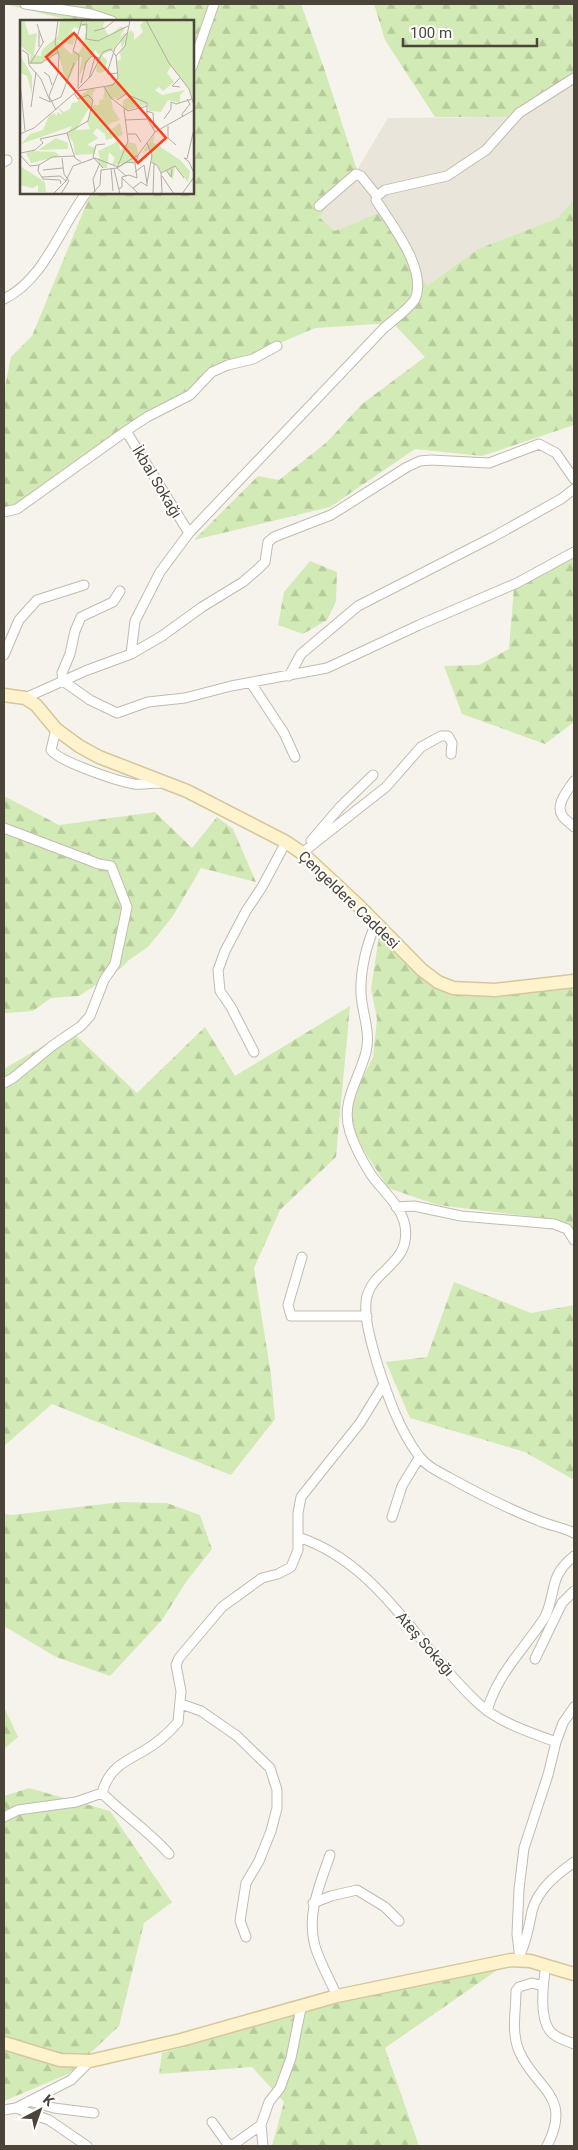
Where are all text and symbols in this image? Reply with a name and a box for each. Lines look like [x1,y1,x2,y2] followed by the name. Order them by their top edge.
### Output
[403,15,537,47] scale bar
[20,20,194,194] inset map
[410,24,452,42] text: 100 m
[128,443,186,521] street label: İkbal Sokağı
[295,847,403,953] street label: Çengeldere Caddesi
[392,1608,458,1680] street label: Ateş Sokağı
[15,2085,65,2135] north arrow
[40,2091,57,2109] text: K

